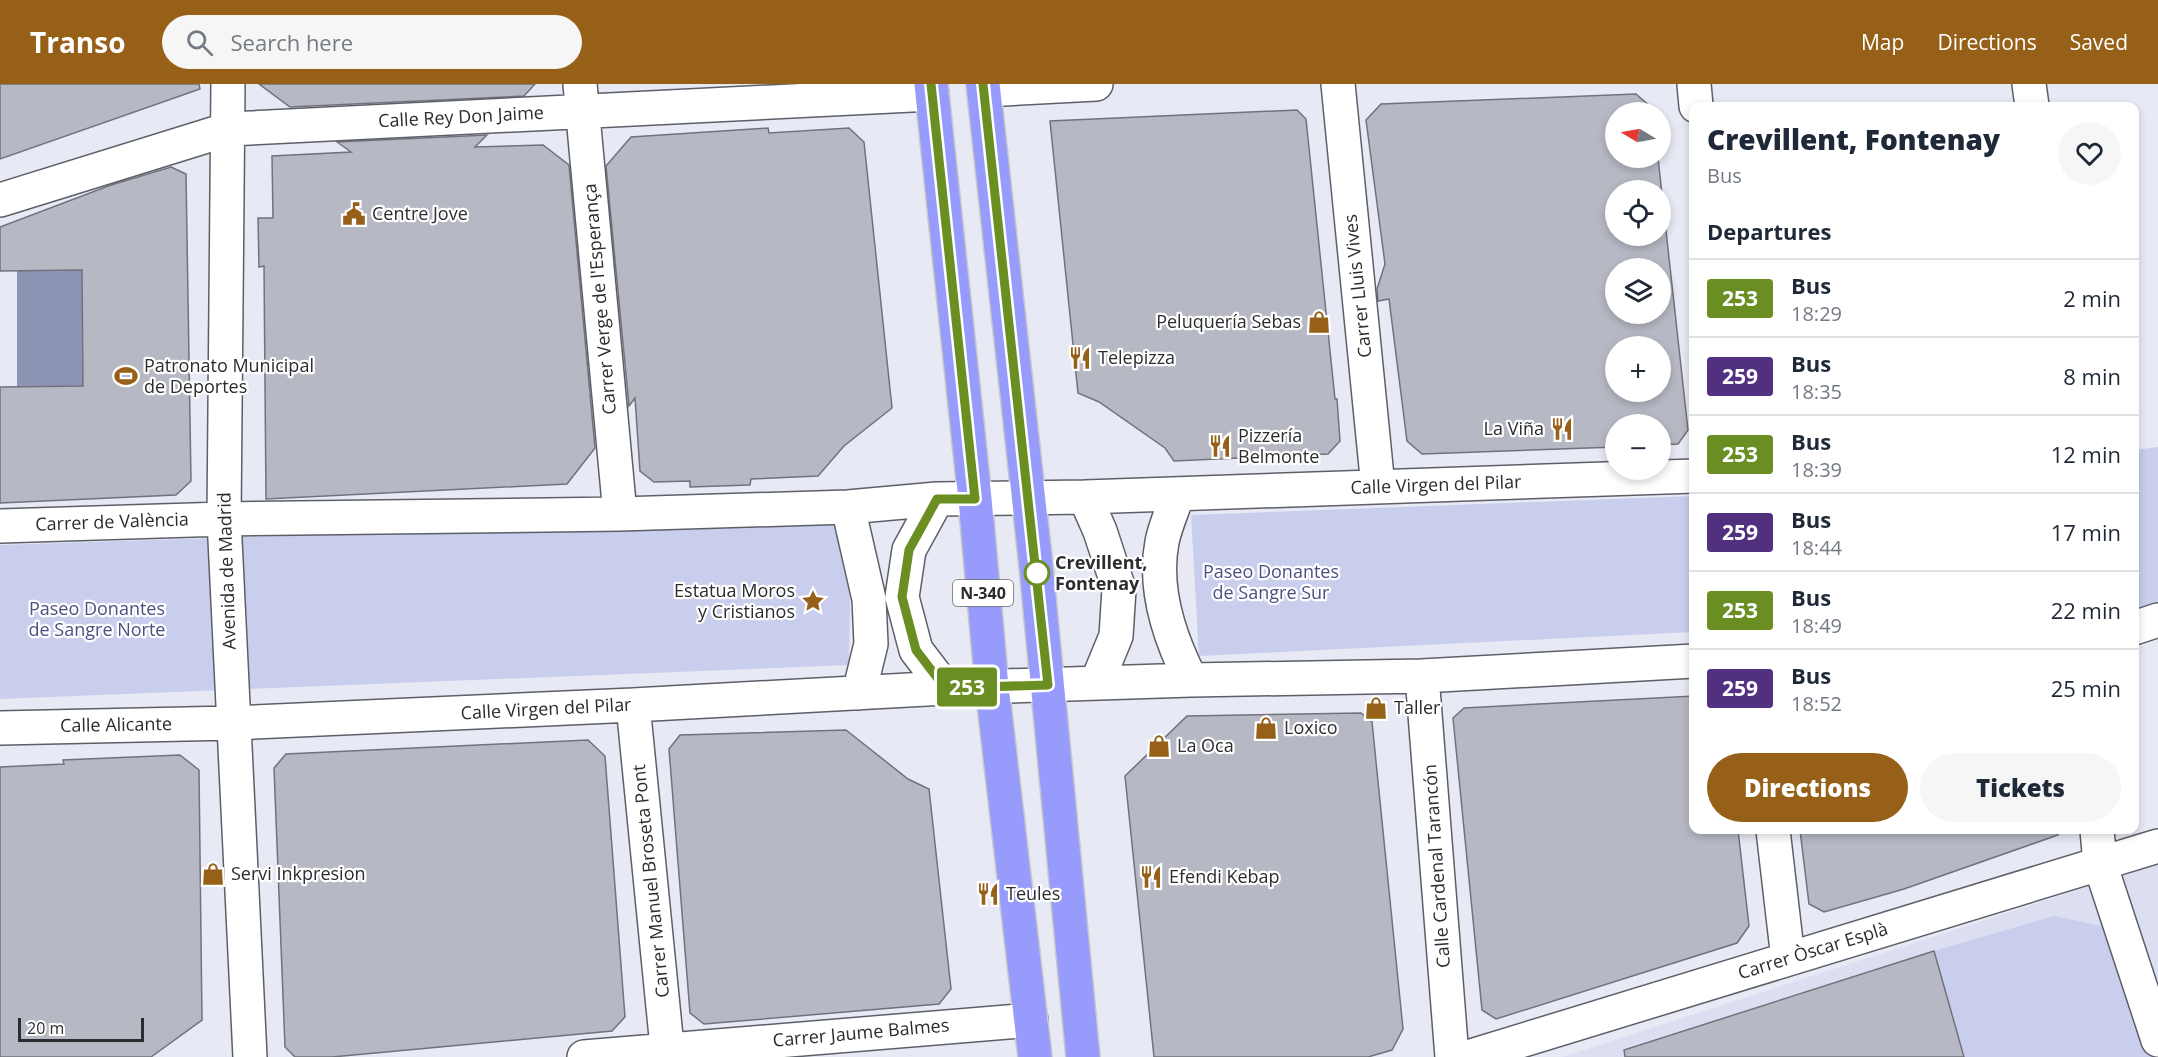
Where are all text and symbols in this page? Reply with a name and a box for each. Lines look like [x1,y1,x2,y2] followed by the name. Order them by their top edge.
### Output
[162,15,582,69] search box
[30,23,126,61] text: Transo
[183,26,216,59] icon: search
[231,27,353,57] text: Search here
[1861,28,1904,56] text: Map
[1937,28,2037,56] text: Directions
[2070,28,2128,56] text: Saved
[377,100,544,132] street label: Calle Rey Don Jaime
[1605,102,1671,168] north arrow
[1605,102,1671,480] map controls
[1707,120,2000,158] text: Crevillent, Fontenay
[2058,122,2121,185] button: heart
[1707,162,1742,189] text: Bus
[1605,180,1671,246] button: locate
[577,183,621,416] street label: Carrer Verge de l'Esperança
[341,201,367,227] public building icon: Centre Jove
[372,201,468,225] place label: Centre Jove
[1338,213,1376,359] street label: Carrer Lluis Vives
[1707,216,1831,246] text: Departures
[1605,258,1671,324] button: layers
[1791,270,1831,300] text: Bus
[2063,283,2121,313] text: 2 min
[1722,284,1758,312] text: 253
[1791,300,1842,327] text: 18:29
[1156,309,1301,333] place label: Peluquería Sebas
[1306,309,1332,335] shop icon: Peluquería Sebas
[1605,336,1671,402] button: +
[1067,345,1093,371] restaurant icon: Telepizza
[1098,345,1175,369] place label: Telepizza
[1791,348,1831,378] text: Bus
[144,353,314,398] place label: Patronato Municipal de Deportes
[2063,361,2121,391] text: 8 min
[1722,362,1758,390] text: 259
[113,363,139,389] sports icon: Patronato Municipal de Deportes
[1791,378,1842,405] text: 18:35
[1605,414,1671,480] button: −
[1484,416,1544,440] place label: La Viña
[1549,416,1575,442] restaurant icon: La Viña
[1238,423,1319,468] place label: Pizzería Belmonte
[1791,426,1831,456] text: Bus
[1207,433,1233,459] restaurant icon: Pizzería Belmonte
[2051,439,2121,469] text: 12 min
[1722,440,1758,468] text: 253
[1791,456,1842,483] text: 18:39
[1350,469,1522,499] street label: Calle Virgen del Pilar
[211,492,241,650] street label: Avenida de Madrid
[1791,504,1831,534] text: Bus
[35,506,189,536] street label: Carrer de València
[2051,517,2121,547] text: 17 min
[1722,518,1758,546] text: 259
[1791,534,1842,561] text: 18:44
[1055,550,1147,595] place label: Crevillent, Fontenay
[1203,559,1339,604] park label: Paseo Donantes de Sangre Sur
[1024,560,1050,586] marker: Crevillent, Fontenay
[674,578,795,623] place label: Estatua Moros y Cristianos
[953,580,1013,606] road number: N-340
[1791,582,1831,612] text: Bus
[800,588,826,614] place icon: Estatua Moros y Cristianos
[2051,595,2121,625] text: 22 min
[29,596,165,641] park label: Paseo Donantes de Sangre Norte
[1722,596,1758,624] text: 253
[1791,612,1842,639] text: 18:49
[1791,660,1831,690] text: Bus
[932,668,1002,706] line badge: 253
[949,673,985,701] text: 253
[2051,673,2121,703] text: 25 min
[1722,674,1758,702] text: 259
[1791,690,1842,717] text: 18:52
[460,692,633,724] street label: Calle Virgen del Pilar
[1363,695,1389,721] shop icon: Taller
[1394,695,1441,719] place label: Taller
[60,711,172,737] street label: Calle Alicante
[1253,715,1279,741] shop icon: Loxico
[1284,715,1338,739] place label: Loxico
[1146,733,1172,759] shop icon: La Oca
[1177,733,1234,757] place label: La Oca
[1707,753,1908,822] button: Directions
[1920,753,2121,822] button: Tickets
[626,763,674,999] street label: Carrer Manuel Broseta Pont
[1417,763,1455,969] street label: Calle Cardenal Tarancón
[200,861,226,887] shop icon: Servi Inkpresion
[231,861,366,885] place label: Servi Inkpresion
[1138,864,1164,890] restaurant icon: Efendi Kebap
[1169,864,1280,888] place label: Efendi Kebap
[975,881,1001,907] restaurant icon: Teules
[1006,881,1060,905] place label: Teules
[1735,916,1891,984] street label: Carrer Òscar Esplà
[772,1012,950,1052] street label: Carrer Jaume Balmes
[18,1015,144,1042] scale bar
[27,1017,64,1039] text: 20 m

